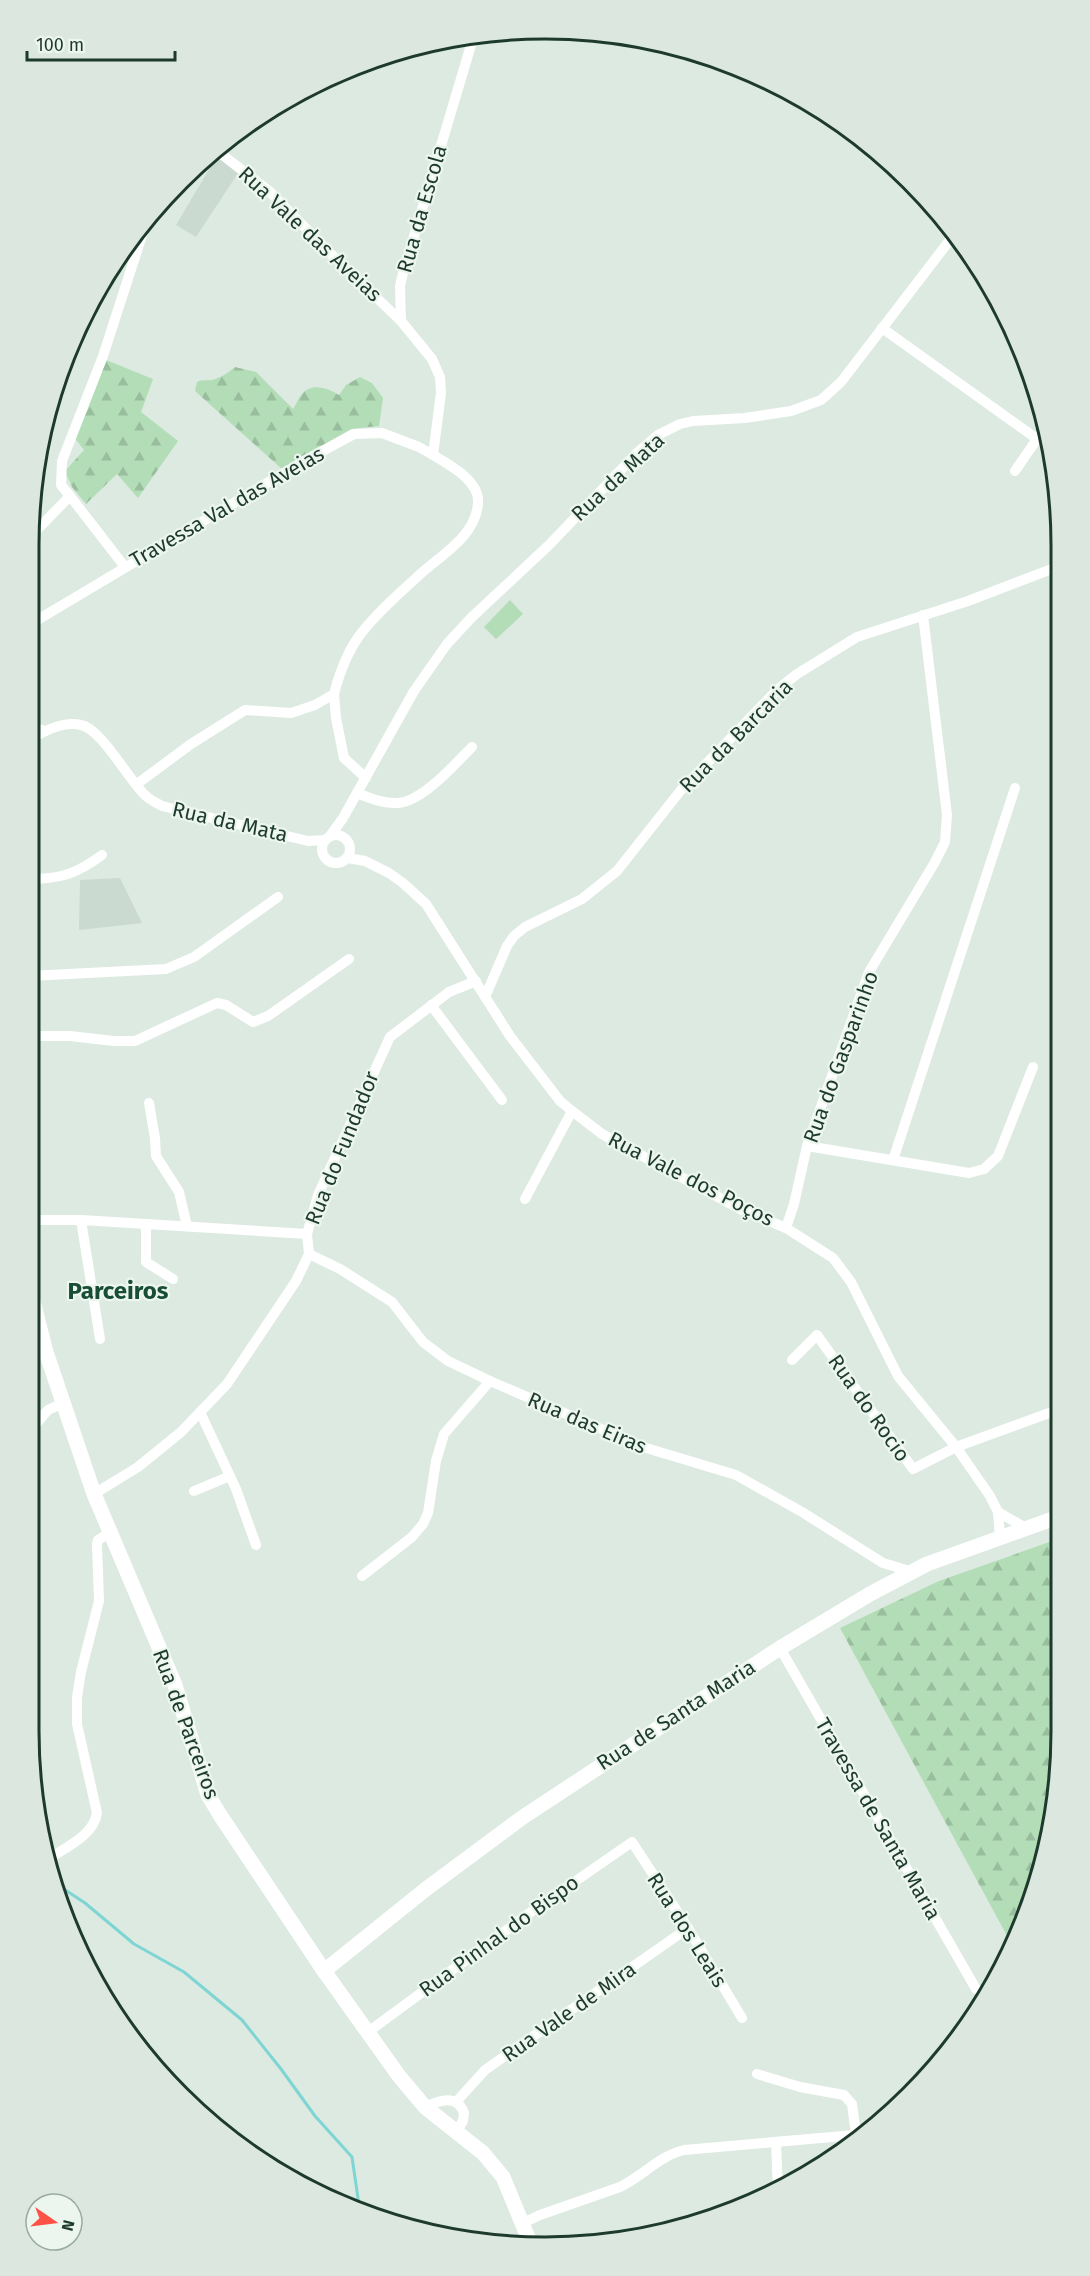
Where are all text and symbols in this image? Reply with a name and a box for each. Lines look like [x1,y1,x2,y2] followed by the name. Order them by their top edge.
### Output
[27,24,176,62] scale bar
[36,34,84,56] text: 100 m
[391,142,453,276] street label: Rua da Escola
[233,161,387,307] street label: Rua Vale das Aveias
[566,427,670,527] street label: Rua da Mata
[125,441,329,573] street label: Travessa Val das Aveias
[674,674,798,798] street label: Rua da Barcaria
[170,796,290,848] street label: Rua da Mata
[798,967,884,1147] street label: Rua do Gasparinho
[299,1067,385,1229] street label: Rua do Fundador
[604,1126,778,1232] street label: Rua Vale dos Poços
[68,1277,169,1305] district label: Parceiros
[822,1349,916,1467] street label: Rua do Rocio
[524,1386,651,1460] street label: Rua das Eiras
[147,1645,225,1803] street label: Rua de Parceiros
[592,1654,760,1776] street label: Rua de Santa Maria
[809,1713,947,1925] street label: Travessa de Santa Maria
[641,1868,733,1992] street label: Rua dos Leais
[414,1869,584,2003] street label: Rua Pinhal do Bispo
[497,1956,641,2068] street label: Rua Vale de Mira
[24,2192,84,2252] north arrow
[58,2218,79,2233] text: N

